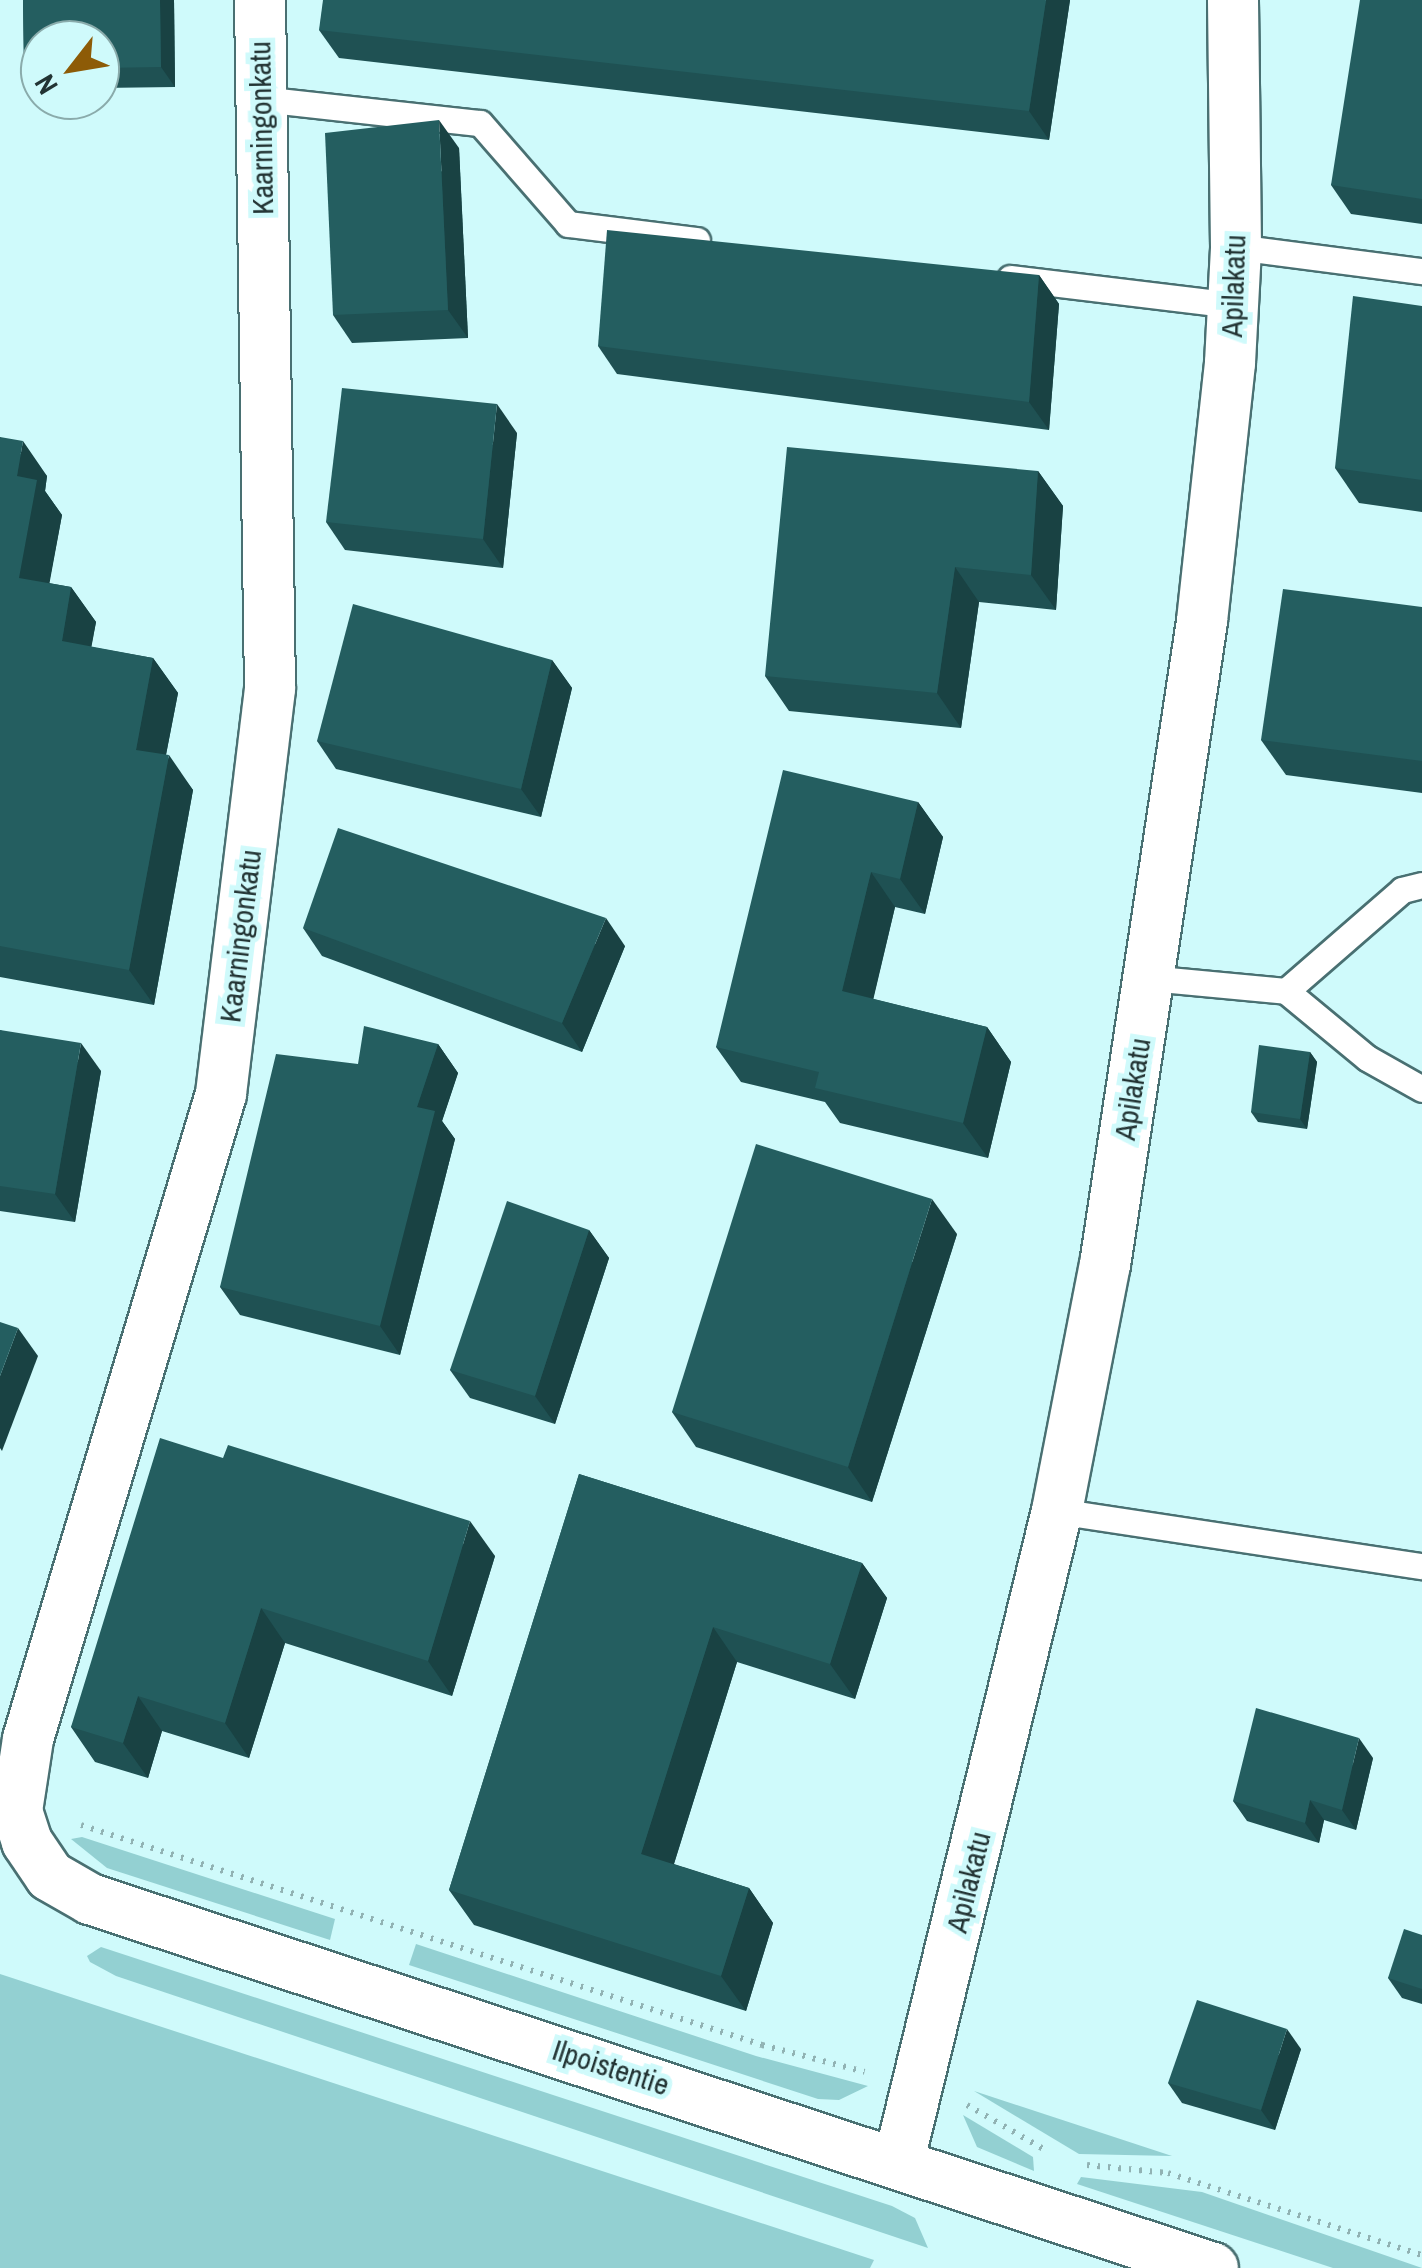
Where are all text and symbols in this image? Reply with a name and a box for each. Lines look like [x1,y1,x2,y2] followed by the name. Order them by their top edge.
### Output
[20,20,120,120] north arrow
[241,41,281,215] street label: Kaarningonkatu
[25,68,67,101] text: N
[1213,234,1253,338] street label: Apilakatu
[212,848,268,1024] street label: Kaarningonkatu
[1106,1036,1158,1142] street label: Apilakatu
[938,1828,998,1936] street label: Apilakatu
[548,2031,674,2103] street label: Ilpoistentie

